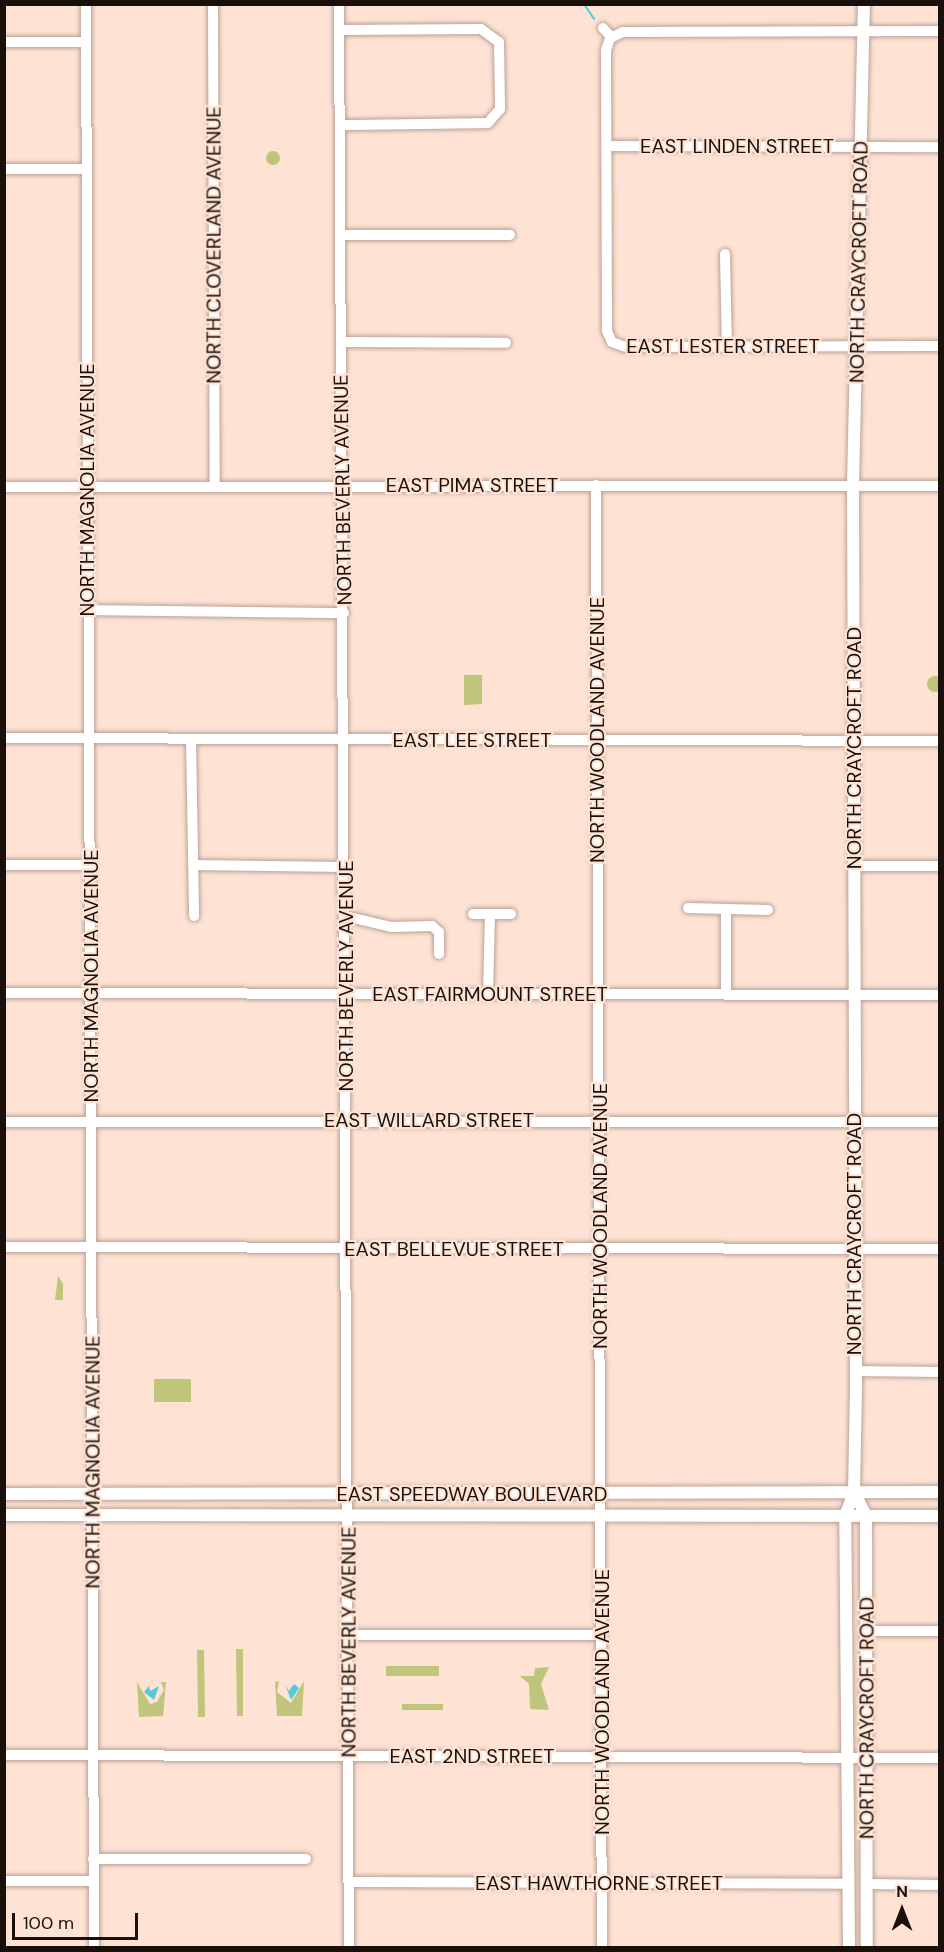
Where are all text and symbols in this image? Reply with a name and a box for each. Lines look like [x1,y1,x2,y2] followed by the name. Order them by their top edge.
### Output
[202,106,226,384] street label: NORTH CLOVERLAND AVENUE
[640,134,834,158] street label: EAST LINDEN STREET
[845,141,873,383] street label: NORTH CRAYCROFT ROAD
[626,334,820,358] street label: EAST LESTER STREET
[75,363,99,617] street label: NORTH MAGNOLIA AVENUE
[329,374,357,606] street label: NORTH BEVERLY AVENUE
[386,473,558,497] street label: EAST PIMA STREET
[585,597,609,863] street label: NORTH WOODLAND AVENUE
[842,627,866,869] street label: NORTH CRAYCROFT ROAD
[392,728,552,752] street label: EAST LEE STREET
[79,849,103,1103] street label: NORTH MAGNOLIA AVENUE
[334,861,358,1091] street label: NORTH BEVERLY AVENUE
[372,982,608,1006] street label: EAST FAIRMOUNT STREET
[588,1083,612,1349] street label: NORTH WOODLAND AVENUE
[324,1108,534,1132] street label: EAST WILLARD STREET
[842,1113,866,1355] street label: NORTH CRAYCROFT ROAD
[344,1237,564,1261] street label: EAST BELLEVUE STREET
[81,1335,105,1589] street label: NORTH MAGNOLIA AVENUE
[337,1482,607,1506] street label: EAST SPEEDWAY BOULEVARD
[337,1527,361,1757] street label: NORTH BEVERLY AVENUE
[590,1569,614,1835] street label: NORTH WOODLAND AVENUE
[855,1597,879,1839] street label: NORTH CRAYCROFT ROAD
[390,1744,554,1768] street label: EAST 2ND STREET
[475,1871,723,1895] street label: EAST HAWTHORNE STREET
[872,1880,932,1940] north arrow
[896,1881,908,1902] text: N
[15,1901,141,1939] scale bar
[23,1911,74,1935] text: 100 m

